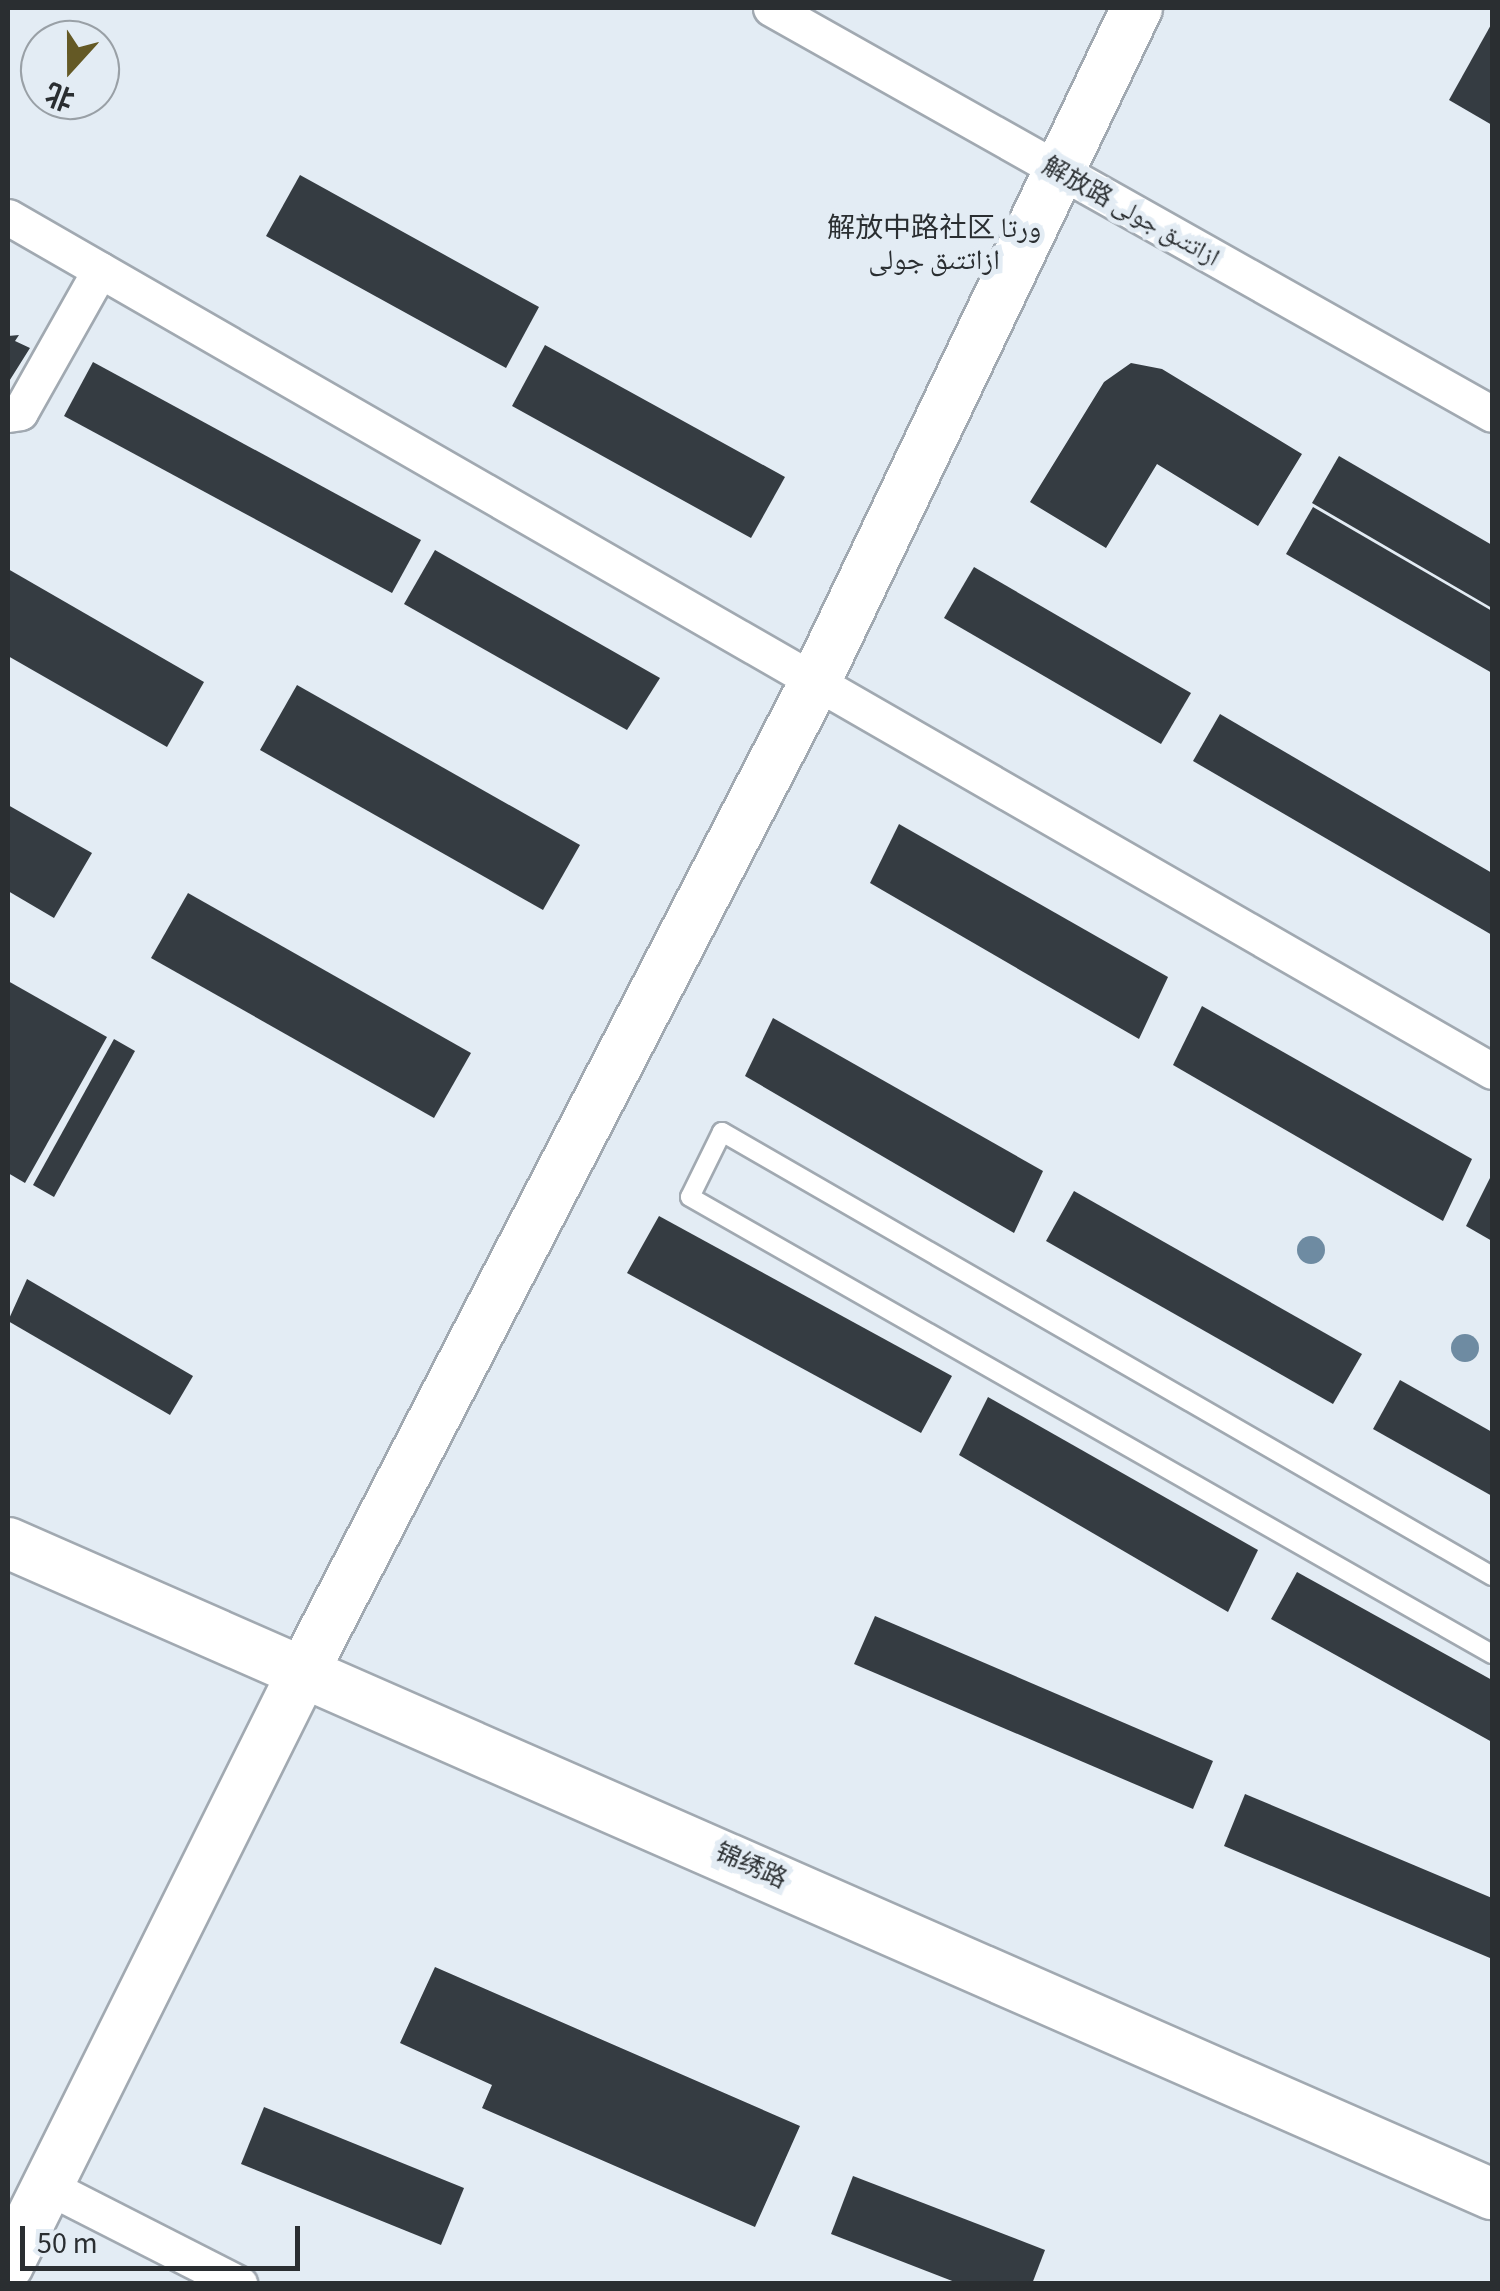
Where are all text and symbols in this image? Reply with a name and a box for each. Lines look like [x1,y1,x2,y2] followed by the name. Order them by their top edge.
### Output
[20,20,120,120] north arrow
[40,72,80,120] text: 北
[1037,151,1225,273] street label: 解放路 ازاتتىق جولى
[827,211,1041,277] district label: 解放中路社区 ورتا ازاتتىق جولى
[711,1837,791,1895] street label: 锦绣路
[25,2206,305,2268] scale bar
[37,2222,98,2265] text: 50 m

